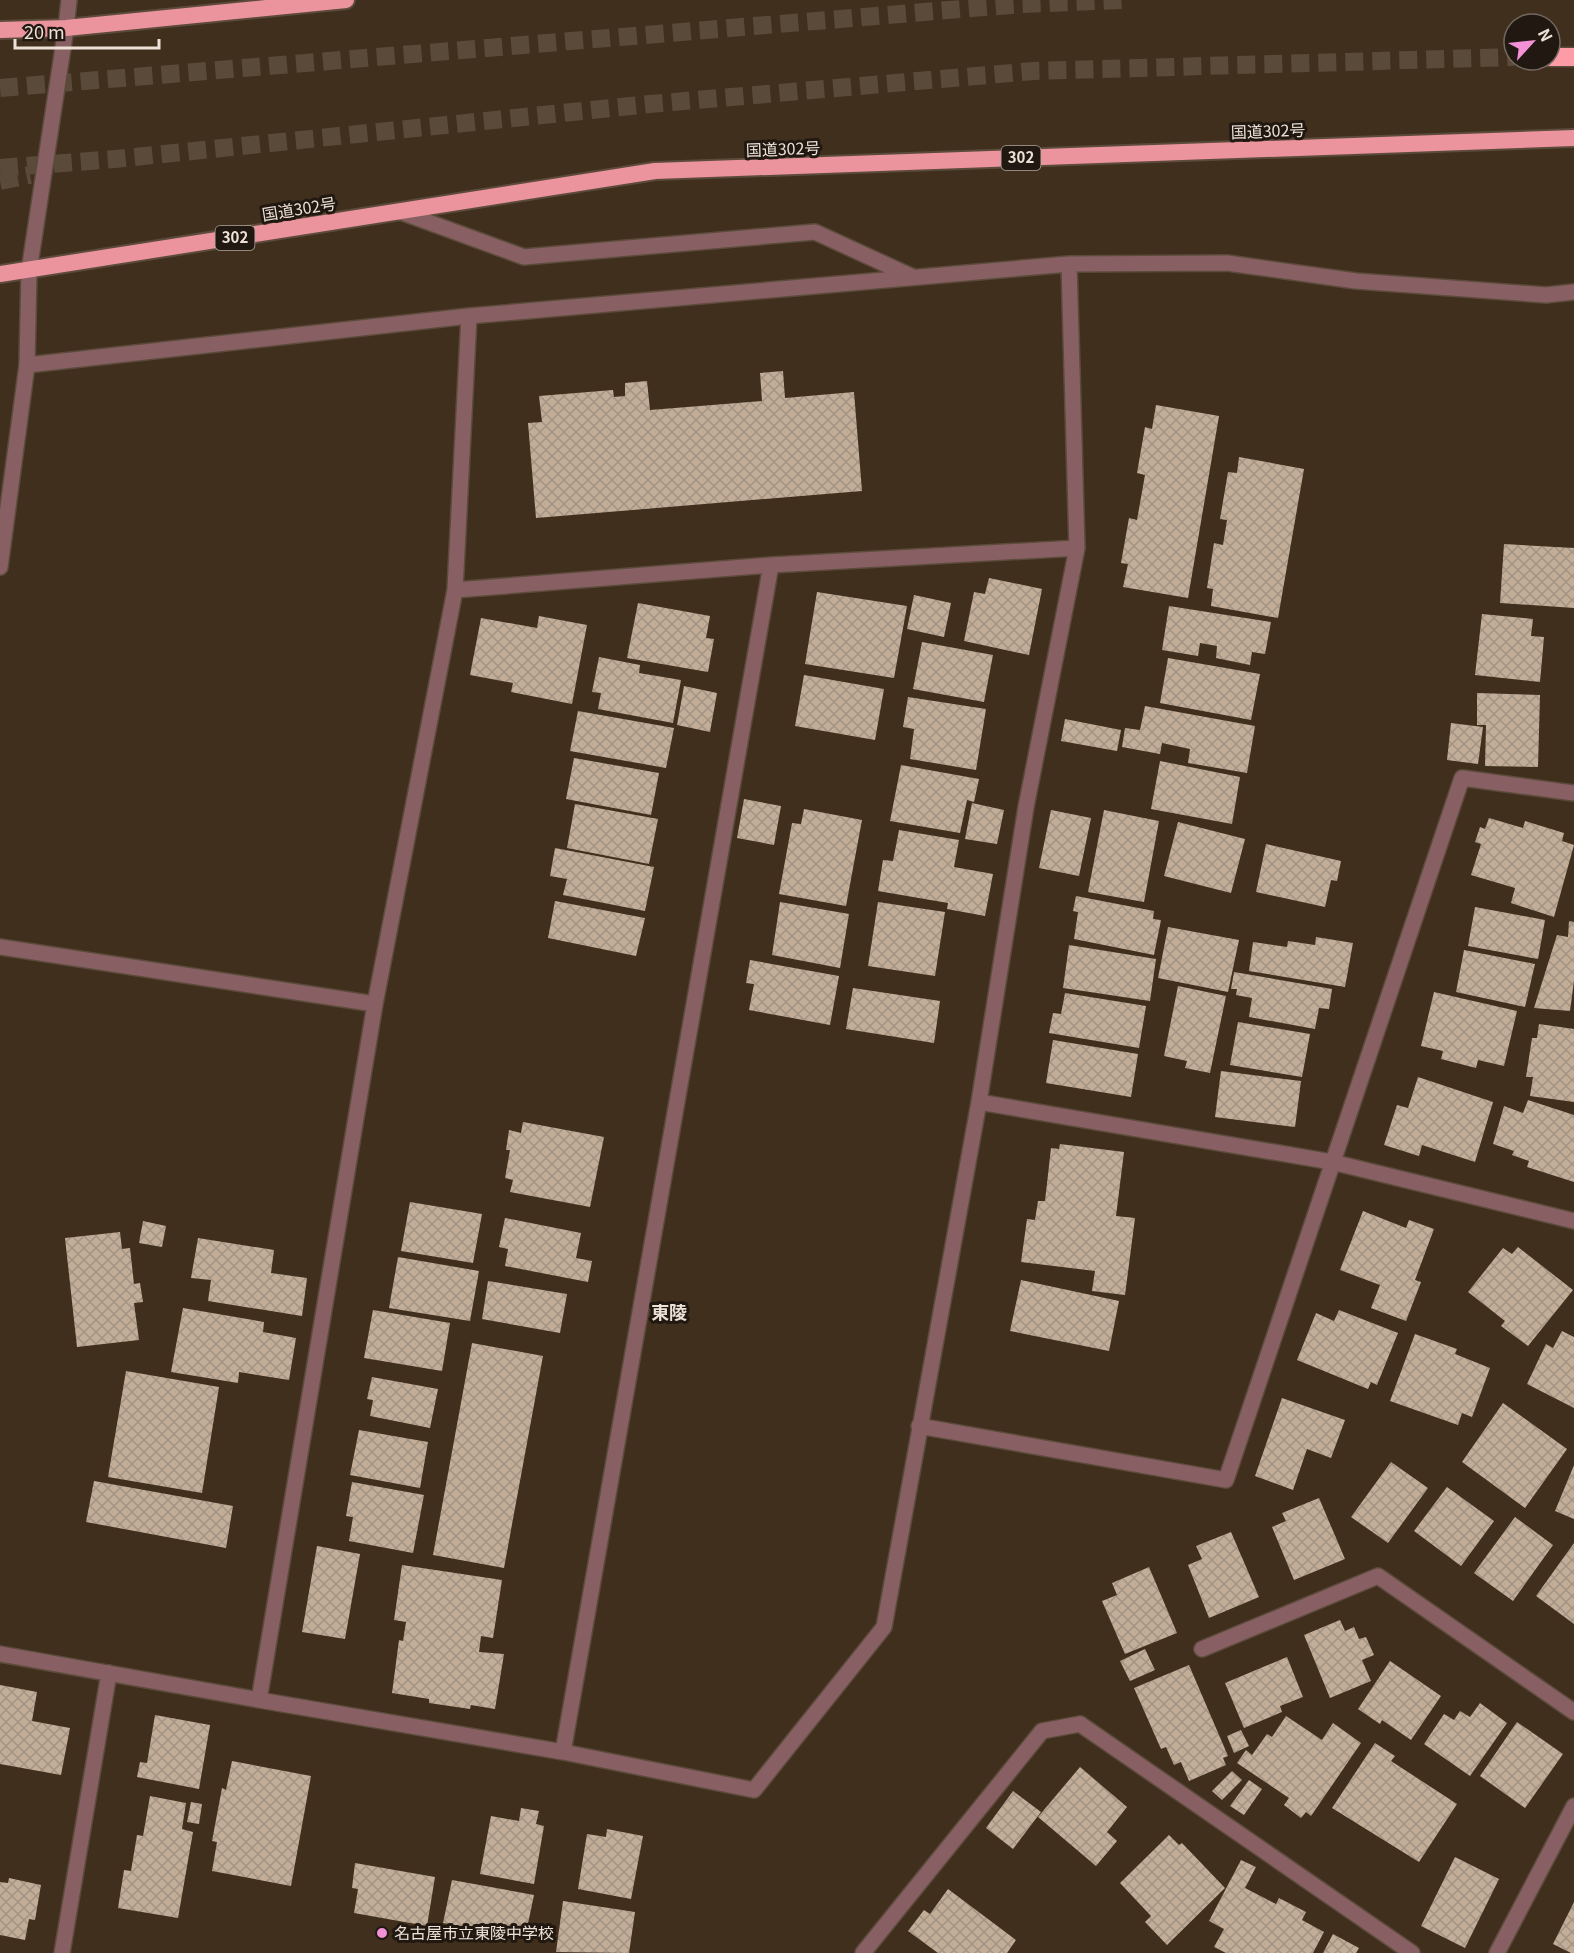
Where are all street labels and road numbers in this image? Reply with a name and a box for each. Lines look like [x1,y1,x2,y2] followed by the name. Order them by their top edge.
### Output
[1230,117,1306,143] street label: 国道302号
[745,135,821,161] street label: 国道302号
[1002,146,1040,170] road number: 302
[260,190,338,226] street label: 国道302号
[216,226,254,250] road number: 302

